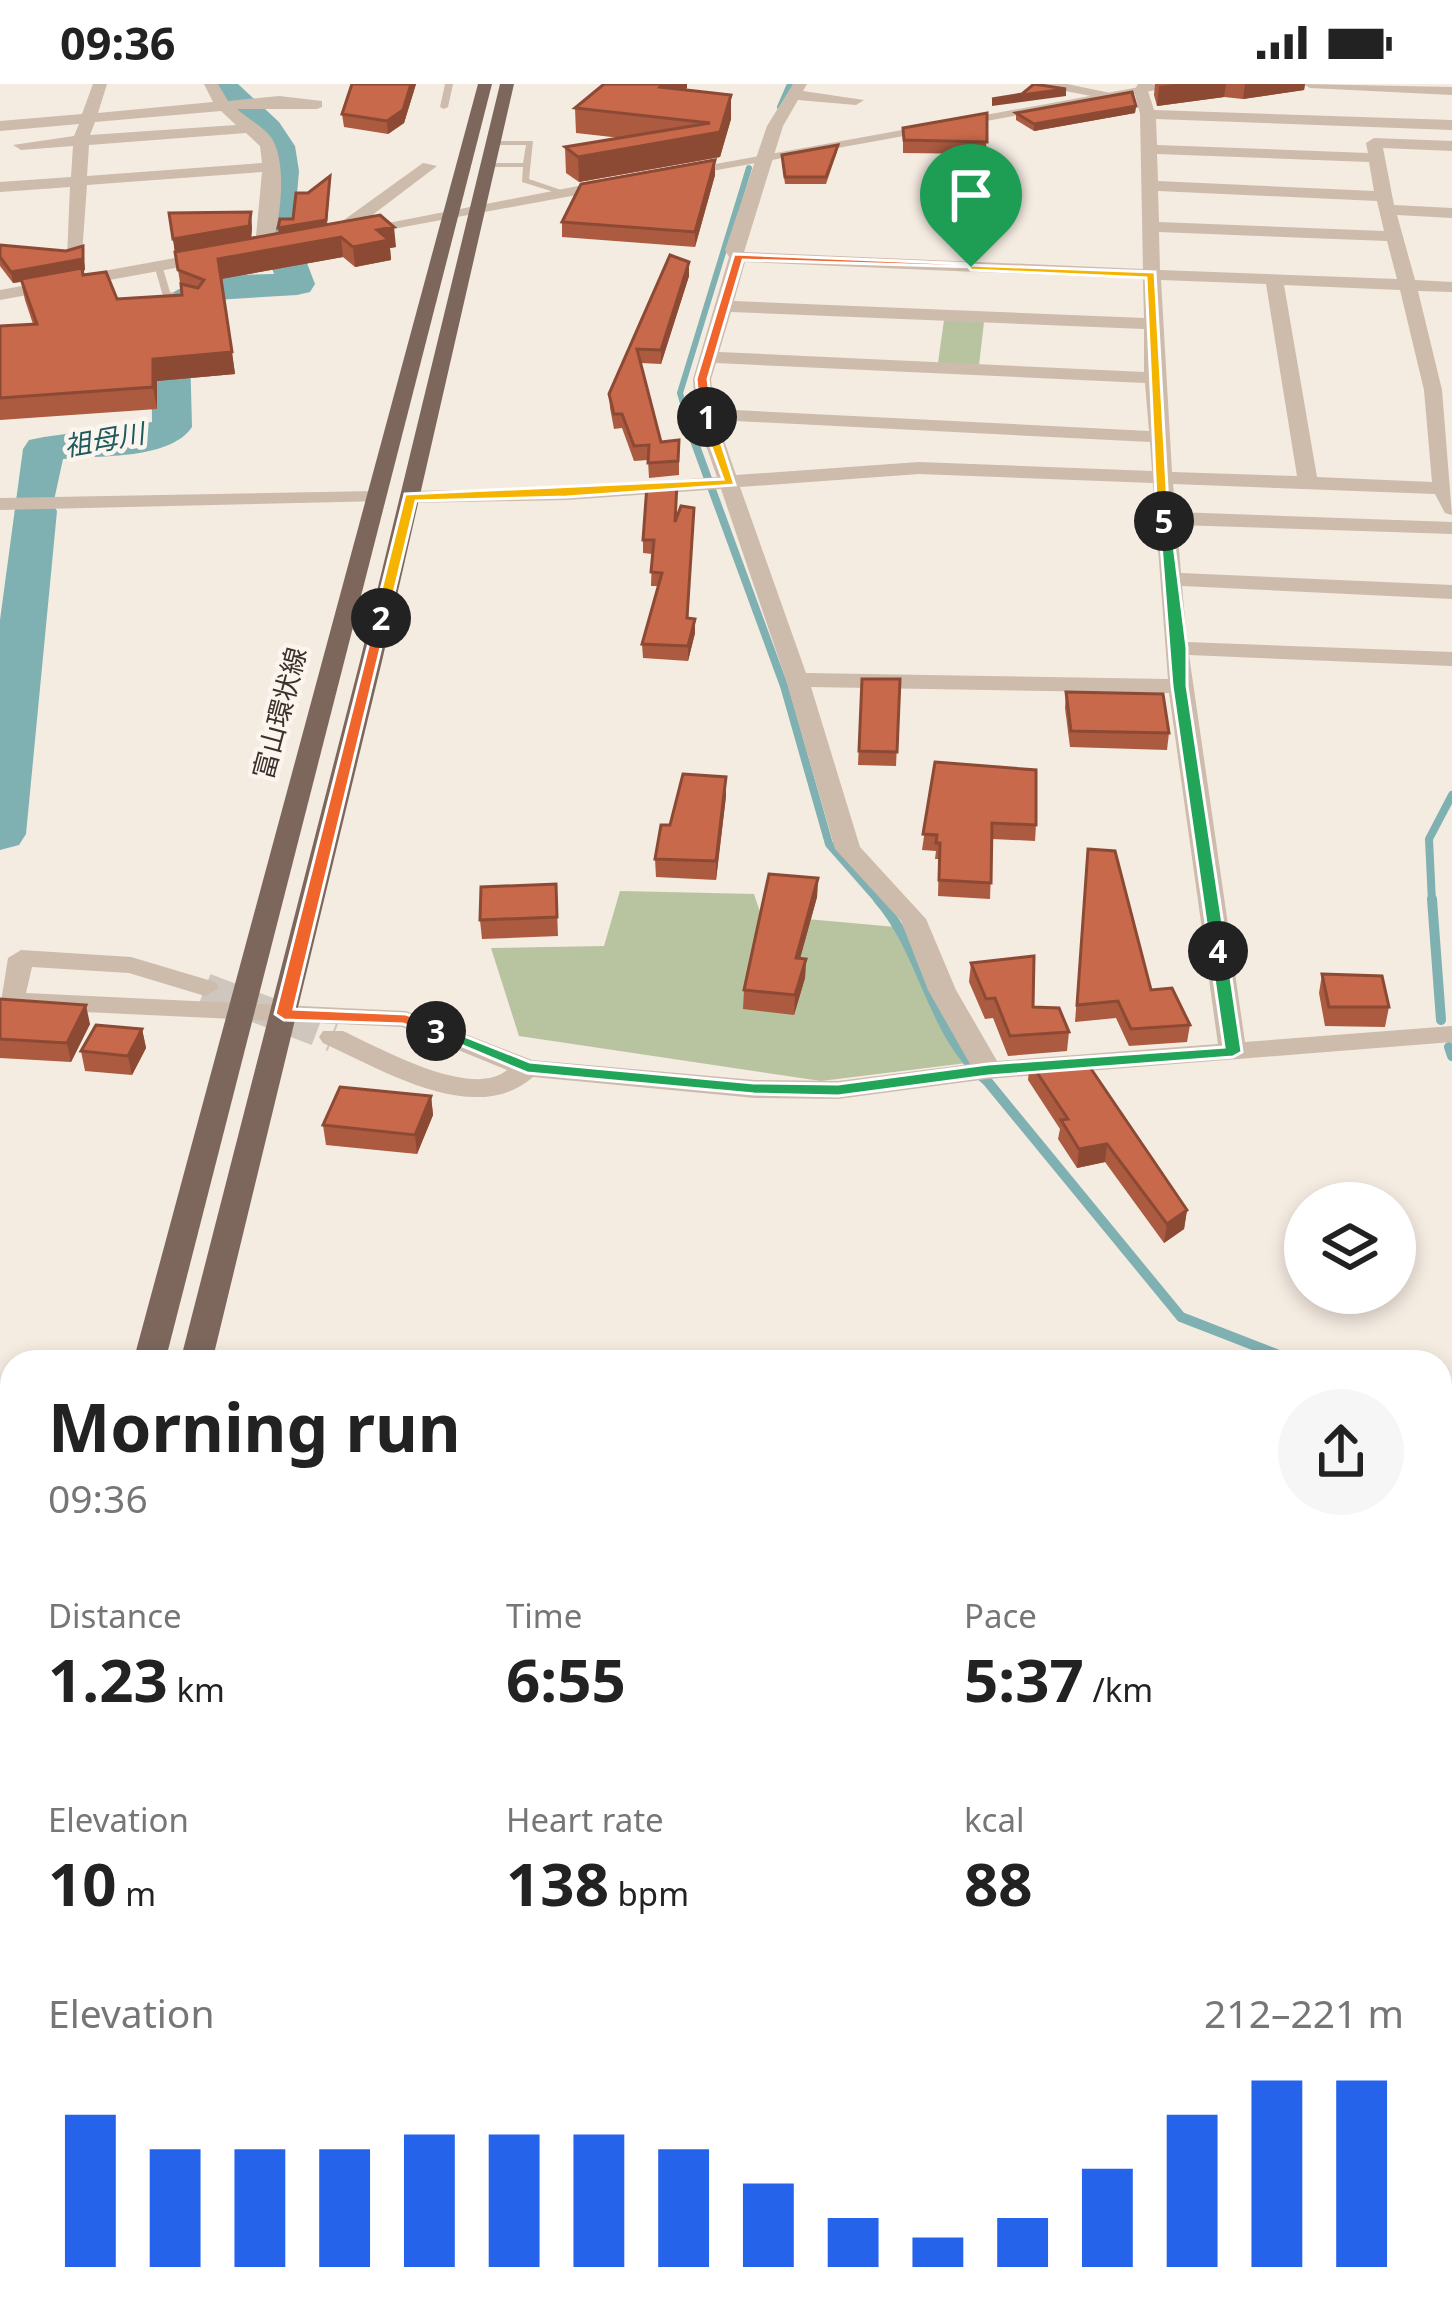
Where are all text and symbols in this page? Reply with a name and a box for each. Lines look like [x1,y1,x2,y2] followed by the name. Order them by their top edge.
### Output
[60,12,176,73] text: 09:36
[920,144,1022,267] pin
[938,162,1004,228] icon: arrive
[677,387,737,447] pin: 1
[698,394,716,439] text: 1
[61,413,150,464] water label: 祖母川
[1134,491,1194,551] pin: 5
[1155,498,1173,543] text: 5
[351,588,411,648] pin: 2
[372,595,390,640] text: 2
[244,643,314,783] street label: 富山環状線
[1188,921,1248,981] pin: 4
[1209,928,1227,973] text: 4
[406,1001,466,1061] pin: 3
[427,1008,445,1053] text: 3
[1284,1182,1416,1314] map controls
[1284,1182,1416,1314] button: layers
[48,1381,461,1471] text: Morning run
[1278,1389,1404,1515] button: share
[48,1471,148,1524] text: 09:36
[48,1593,182,1638] text: Distance
[506,1593,582,1638] text: Time
[964,1593,1037,1638] text: Pace
[48,1638,168,1720] text: 1.23
[506,1638,626,1720] text: 6:55
[964,1638,1084,1720] text: 5:37
[168,1667,225,1712] text: km
[1084,1667,1153,1712] text: /km
[48,1797,189,1842] text: Elevation
[506,1797,664,1842] text: Heart rate
[964,1797,1025,1842] text: kcal
[48,1842,117,1924] text: 10
[506,1842,609,1924] text: 138
[964,1842,1033,1924] text: 88
[117,1871,156,1916] text: m
[609,1871,689,1916] text: bpm
[48,1986,215,2039] text: Elevation
[1204,1986,1404,2039] text: 212–221 m

